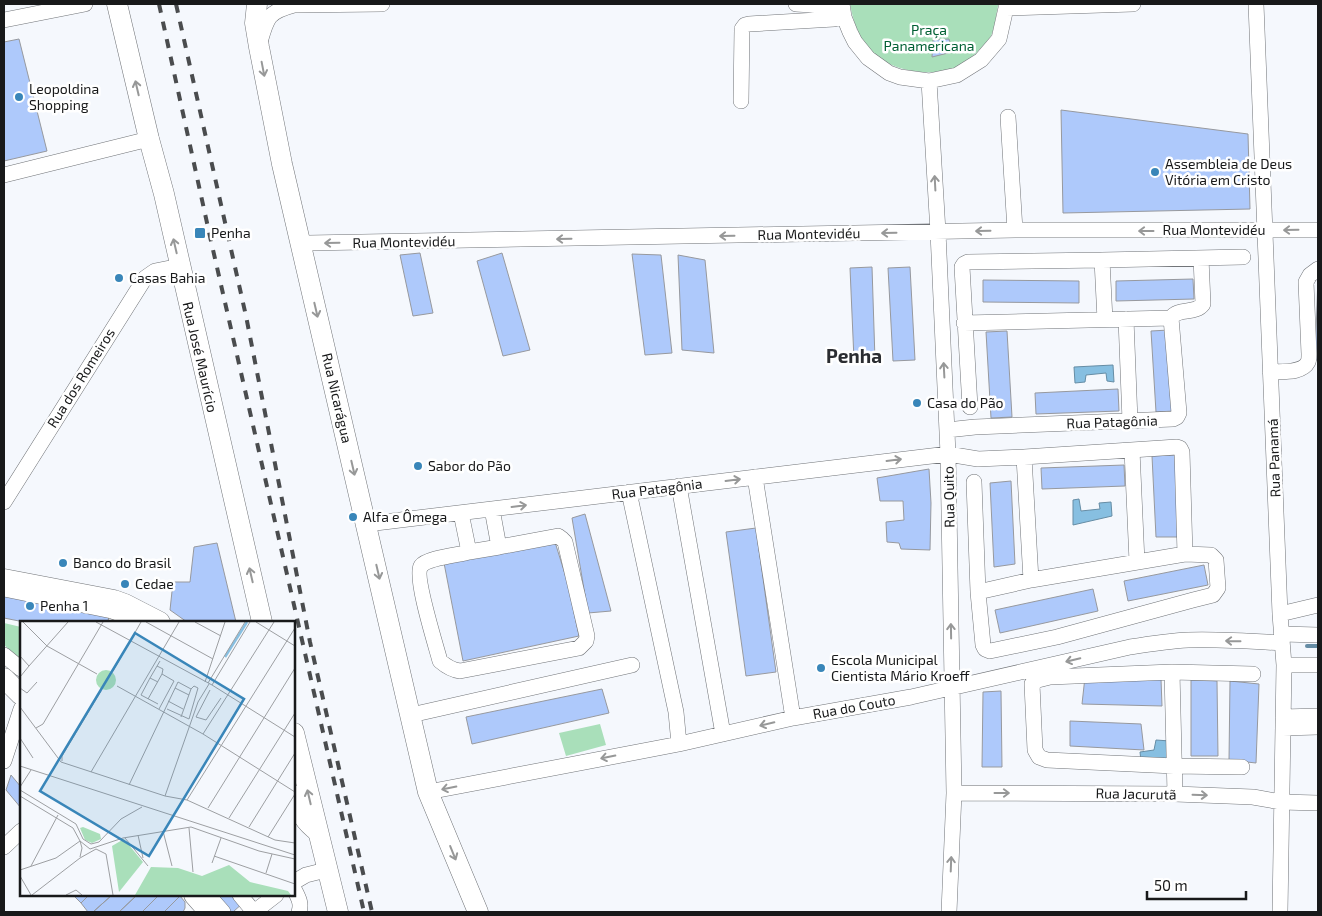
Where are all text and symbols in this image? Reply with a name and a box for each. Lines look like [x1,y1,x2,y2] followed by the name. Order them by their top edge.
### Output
[884,21,974,54] park label: Praça Panamericana
[259,61,268,77] one-way arrow
[29,80,99,113] place label: Leopoldina Shopping
[132,80,141,96] one-way arrow
[13,91,25,103] marker: Leopoldina Shopping
[1165,155,1292,188] place label: Assembleia de Deus Vitória em Cristo
[1149,166,1161,178] marker: Assembleia de Deus Vitória em Cristo
[931,176,940,192] one-way arrow
[1162,221,1266,238] street label: Rua Montevidéu
[211,224,251,241] place label: Penha
[757,224,861,243] street label: Rua Montevidéu
[1284,225,1300,235] one-way arrow
[193,226,207,240] marker: Penha
[975,226,992,236] one-way arrow
[1138,226,1154,236] one-way arrow
[882,228,898,238] one-way arrow
[719,231,736,241] one-way arrow
[352,232,456,251] street label: Rua Montevidéu
[557,234,573,244] one-way arrow
[170,238,179,254] one-way arrow
[324,238,340,248] one-way arrow
[129,269,205,286] place label: Casas Bahia
[113,272,125,284] marker: Casas Bahia
[180,300,221,414] street label: Rua José Maurício
[312,301,321,317] one-way arrow
[43,325,118,431] street label: Rua dos Romeiros
[826,344,882,367] district label: Penha
[319,351,356,445] street label: Rua Nicarágua
[940,362,949,378] one-way arrow
[927,394,1004,411] place label: Casa do Pão
[911,397,923,409] marker: Casa do Pão
[1066,411,1158,432] street label: Rua Patagônia
[1264,418,1283,498] street label: Rua Panamá
[886,455,902,465] one-way arrow
[428,457,511,474] place label: Sabor do Pão
[349,459,358,475] one-way arrow
[412,460,424,472] marker: Sabor do Pão
[939,466,958,528] street label: Rua Quito
[611,475,703,503] street label: Rua Patagônia
[724,475,740,485] one-way arrow
[511,501,527,511] one-way arrow
[363,508,447,525] place label: Alfa e Ômega
[347,511,359,523] marker: Alfa e Ômega
[73,554,172,571] place label: Banco do Brasil
[57,557,69,569] marker: Banco do Brasil
[374,563,383,579] one-way arrow
[246,567,255,583] one-way arrow
[135,575,174,592] place label: Cedae
[119,578,131,590] marker: Cedae
[40,597,88,614] place label: Penha 1
[24,600,36,612] marker: Penha 1
[20,621,295,896] inset map
[946,623,956,640] one-way arrow
[1226,636,1242,645] one-way arrow
[831,651,970,684] place label: Escola Municipal Cientista Mário Kroeff
[1065,656,1081,665] one-way arrow
[815,662,827,674] marker: Escola Municipal Cientista Mário Kroeff
[811,691,897,722] street label: Rua do Couto
[760,720,776,729] one-way arrow
[601,753,617,763] one-way arrow
[441,783,457,793] one-way arrow
[1095,784,1177,803] street label: Rua Jacurutã
[994,788,1010,798] one-way arrow
[304,789,313,805] one-way arrow
[1192,790,1208,799] one-way arrow
[449,845,459,860] one-way arrow
[946,856,956,872] one-way arrow
[1147,868,1246,900] scale bar
[1154,876,1188,894] text: 50 m

